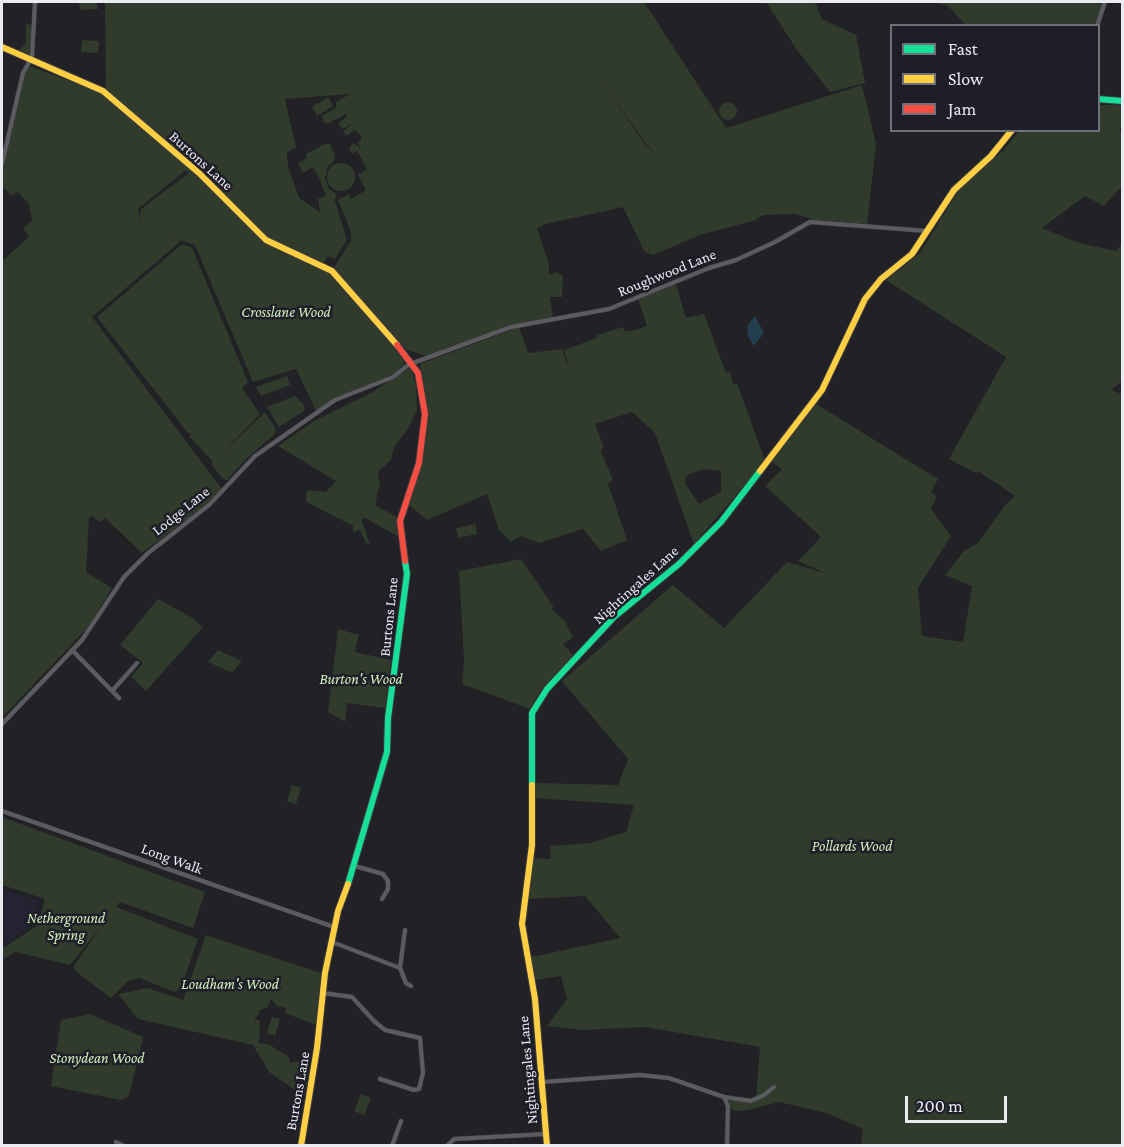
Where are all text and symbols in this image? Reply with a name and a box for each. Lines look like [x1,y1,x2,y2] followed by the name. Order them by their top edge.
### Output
[890,24,1100,132] legend
[948,39,978,59] text: Fast
[948,69,983,89] text: Slow
[948,99,976,119] text: Jam
[165,128,237,194] street label: Burtons Lane
[615,245,719,301] street label: Roughwood Lane
[241,303,331,321] park label: Crosslane Wood
[149,482,213,540] street label: Lodge Lane
[590,542,682,628] street label: Nightingales Lane
[376,576,402,658] street label: Burtons Lane
[319,670,403,688] park label: Burton's Wood
[812,837,892,855] park label: Pollards Wood
[139,840,205,878] street label: Long Walk
[27,909,105,944] park label: Netherground Spring
[181,975,279,993] park label: Loudham's Wood
[514,1015,542,1125] street label: Nightingales Lane
[50,1049,144,1067] park label: Stonydean Wood
[282,1050,314,1132] street label: Burtons Lane
[908,1084,1010,1122] scale bar
[916,1096,963,1116] text: 200 m

